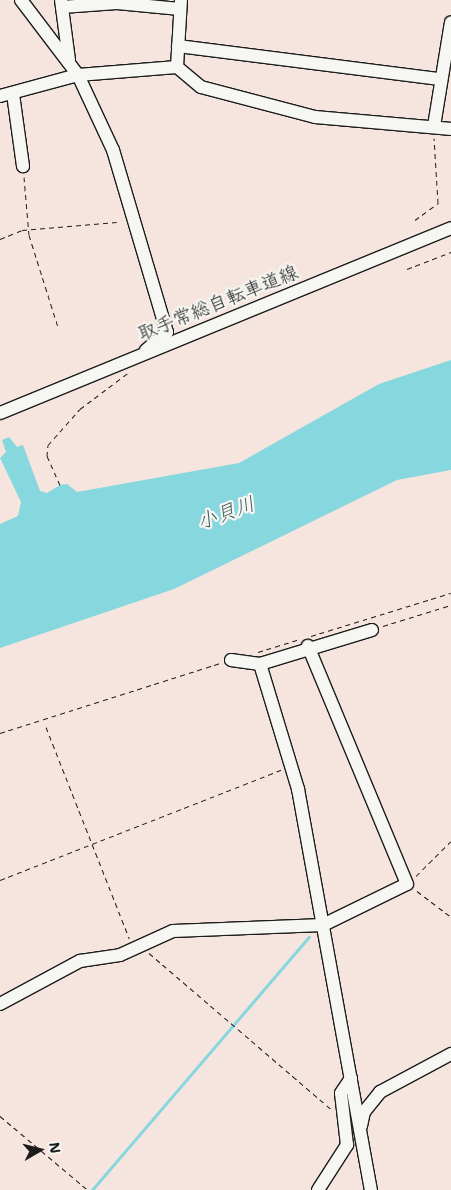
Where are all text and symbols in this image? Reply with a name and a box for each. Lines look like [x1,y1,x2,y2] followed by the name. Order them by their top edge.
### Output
[134,260,302,346] street label: 取手常総自転車道線
[194,491,258,535] water label: 小貝川
[15,1125,65,1175] north arrow
[45,1141,65,1155] text: N

